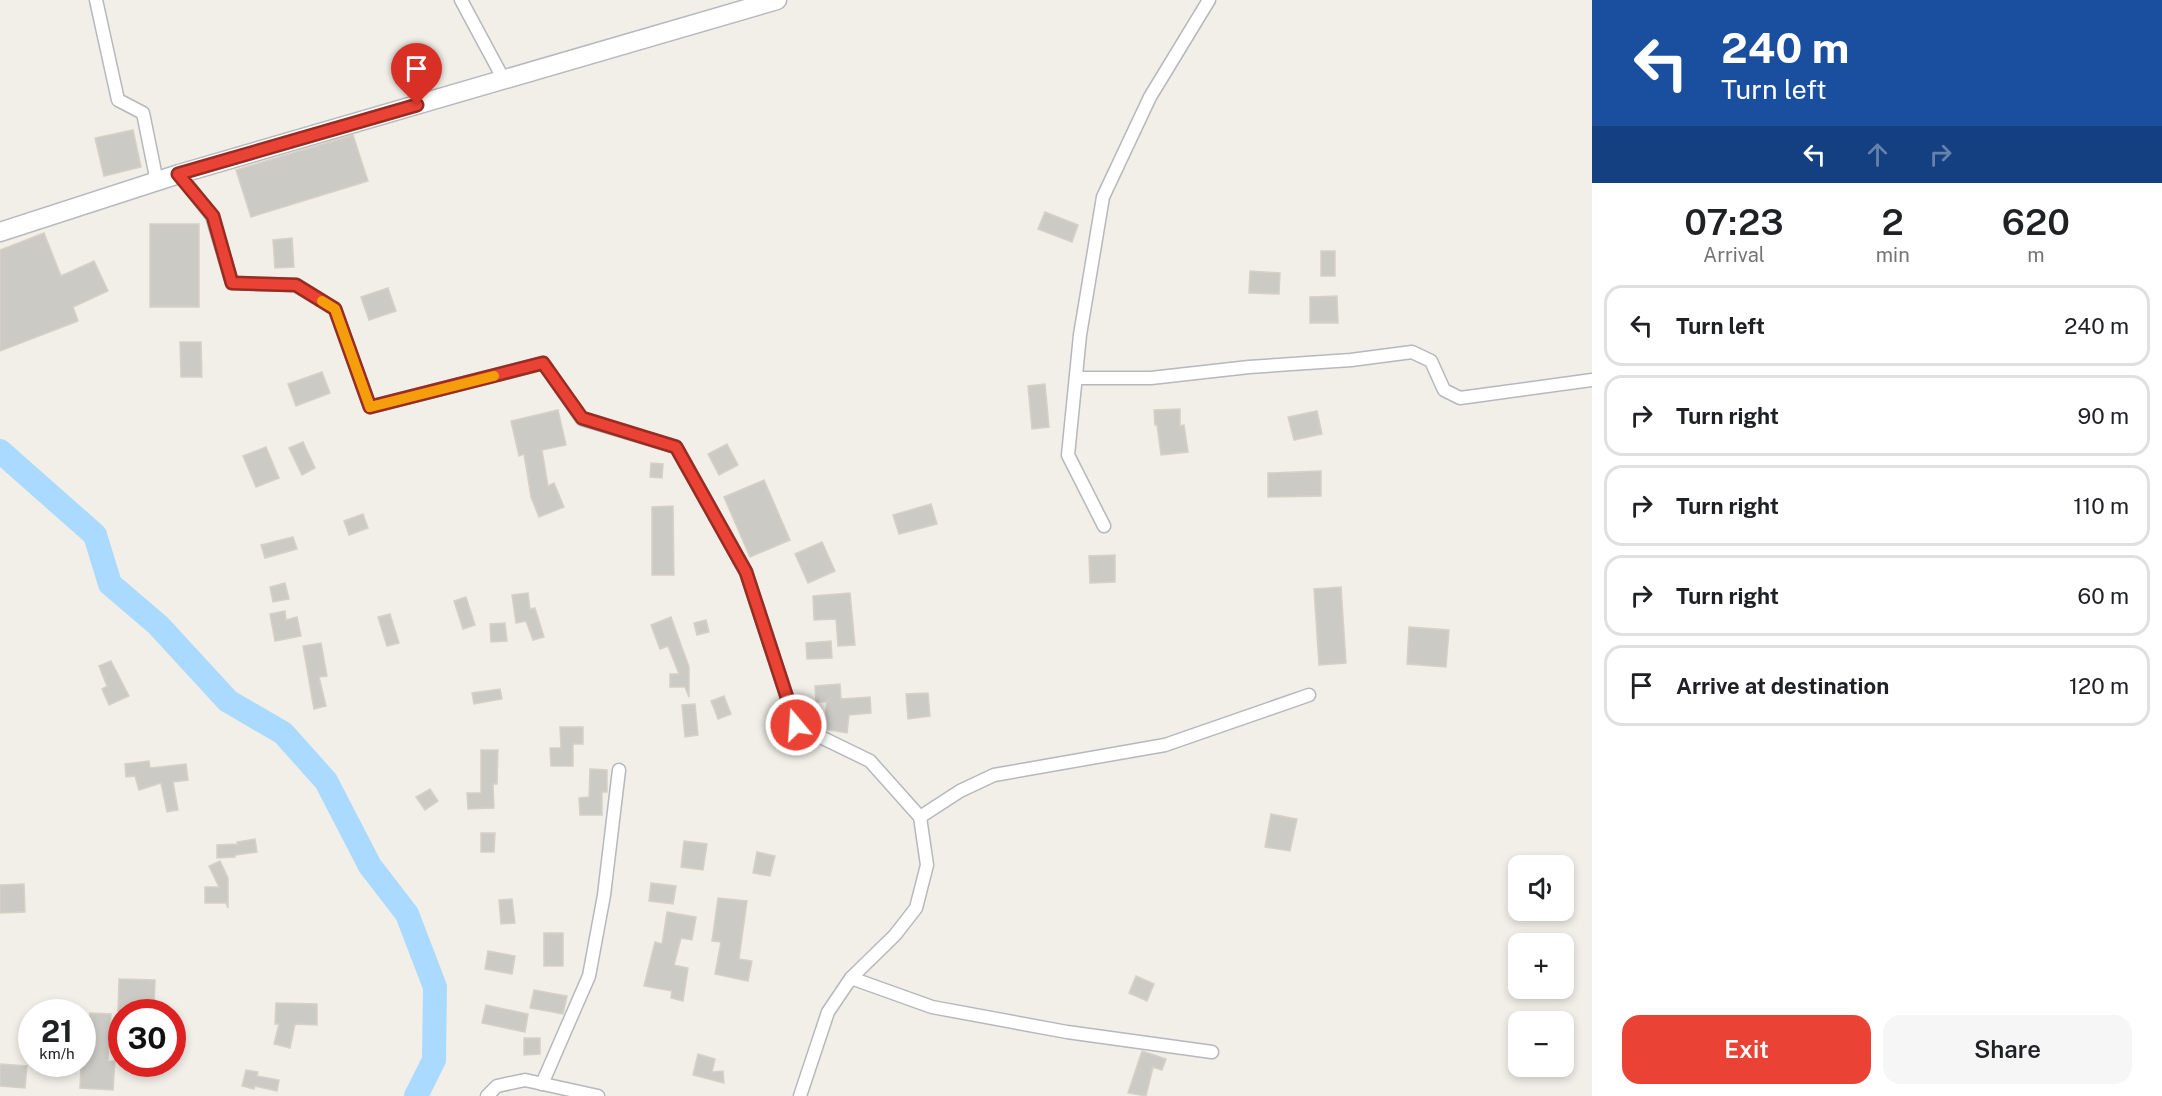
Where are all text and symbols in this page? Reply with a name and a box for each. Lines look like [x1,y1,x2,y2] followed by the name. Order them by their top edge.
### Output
[1721,23,1849,72] text: 240 m
[1622,24,1700,102] icon: left
[391,43,442,105] pin
[400,52,433,85] icon: arrive
[1721,73,1827,105] text: Turn left
[1798,138,1831,171] icon: left
[1861,138,1894,171] icon: ahead
[1924,138,1957,171] icon: right
[1684,201,1784,243] text: 07:23
[1882,201,1904,243] text: 2
[2002,201,2070,243] text: 620
[1703,243,1765,267] text: Arrival
[1876,243,1910,267] text: min
[2027,243,2044,267] text: m
[1625,309,1658,342] icon: left
[1676,313,1765,339] text: Turn left
[2064,313,2129,339] text: 240 m
[1625,399,1658,432] icon: right
[1676,403,1779,429] text: Turn right
[2078,403,2129,429] text: 90 m
[1625,489,1658,522] icon: right
[1676,493,1779,519] text: Turn right
[2073,493,2129,519] text: 110 m
[1625,579,1658,612] icon: right
[1676,583,1779,609] text: Turn right
[2078,583,2129,609] text: 60 m
[1625,669,1658,702] icon: arrive
[1676,673,1889,699] text: Arrive at destination
[2069,673,2129,699] text: 120 m
[764,693,828,757] position arrow
[1508,855,1574,1077] map controls
[1508,855,1574,921] button: sound
[1508,933,1574,999] button: +
[108,999,186,1077] speed limit sign: 30
[1508,1011,1574,1077] button: −
[41,1013,73,1049] text: 21
[1622,1015,1871,1084] button: Exit
[1883,1015,2132,1084] button: Share
[39,1045,75,1062] text: km/h

